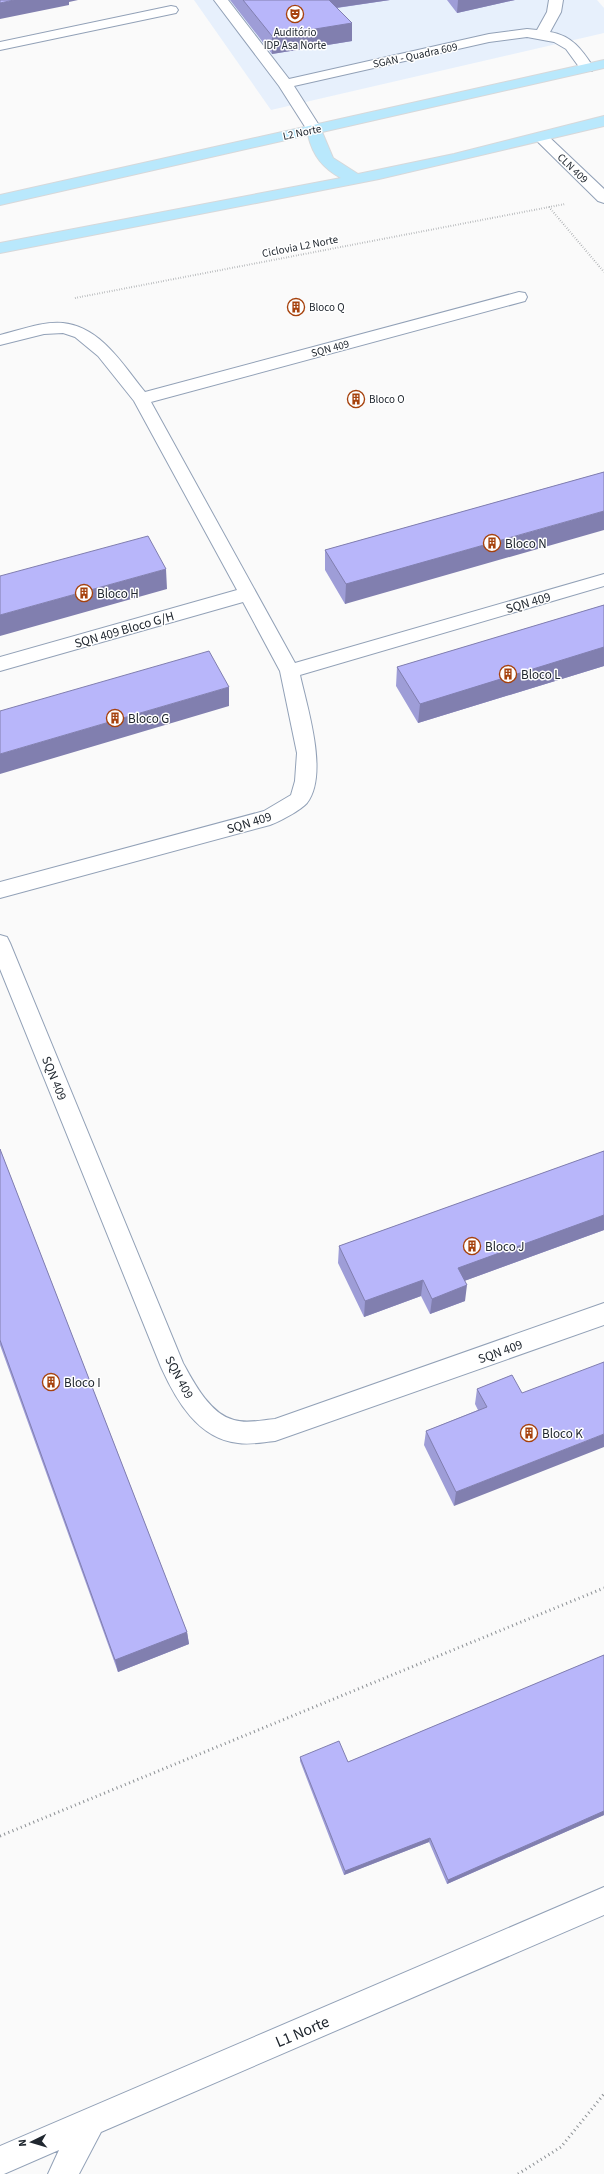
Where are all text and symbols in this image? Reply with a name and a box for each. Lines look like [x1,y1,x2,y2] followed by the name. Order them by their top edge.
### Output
[285,4,305,24] theatre icon: Auditório IDP Asa Norte
[264,25,327,53] place label: Auditório IDP Asa Norte
[371,39,459,72] street label: SGAN - Quadra 609
[282,121,323,144] street label: L2 Norte
[554,150,591,187] street label: CLN 409
[261,232,340,261] street label: Ciclovia L2 Norte
[286,297,306,317] building icon: Bloco Q
[309,300,344,315] place label: Bloco Q
[309,336,351,361] street label: SQN 409
[346,389,366,409] building icon: Bloco O
[369,392,404,407] place label: Bloco O
[482,533,502,553] building icon: Bloco N
[505,535,547,553] place label: Bloco N
[74,583,94,603] building icon: Bloco H
[97,585,139,603] place label: Bloco H
[504,588,553,618] street label: SQN 409
[72,607,176,653] street label: SQN 409 Bloco G/H
[498,664,518,684] building icon: Bloco L
[521,666,561,684] place label: Bloco L
[105,708,125,728] building icon: Bloco G
[128,710,169,728] place label: Bloco G
[225,808,274,838] street label: SQN 409
[37,1054,71,1103] street label: SQN 409
[462,1236,482,1256] building icon: Bloco J
[485,1238,525,1256] place label: Bloco J
[476,1336,525,1368] street label: SQN 409
[160,1353,198,1402] street label: SQN 409
[41,1372,61,1392] building icon: Bloco I
[64,1374,101,1392] place label: Bloco I
[519,1423,539,1443] building icon: Bloco K
[542,1425,583,1443] place label: Bloco K
[272,2011,333,2053] street label: L1 Norte
[12,2122,52,2162] north arrow
[15,2139,30,2147] text: N

